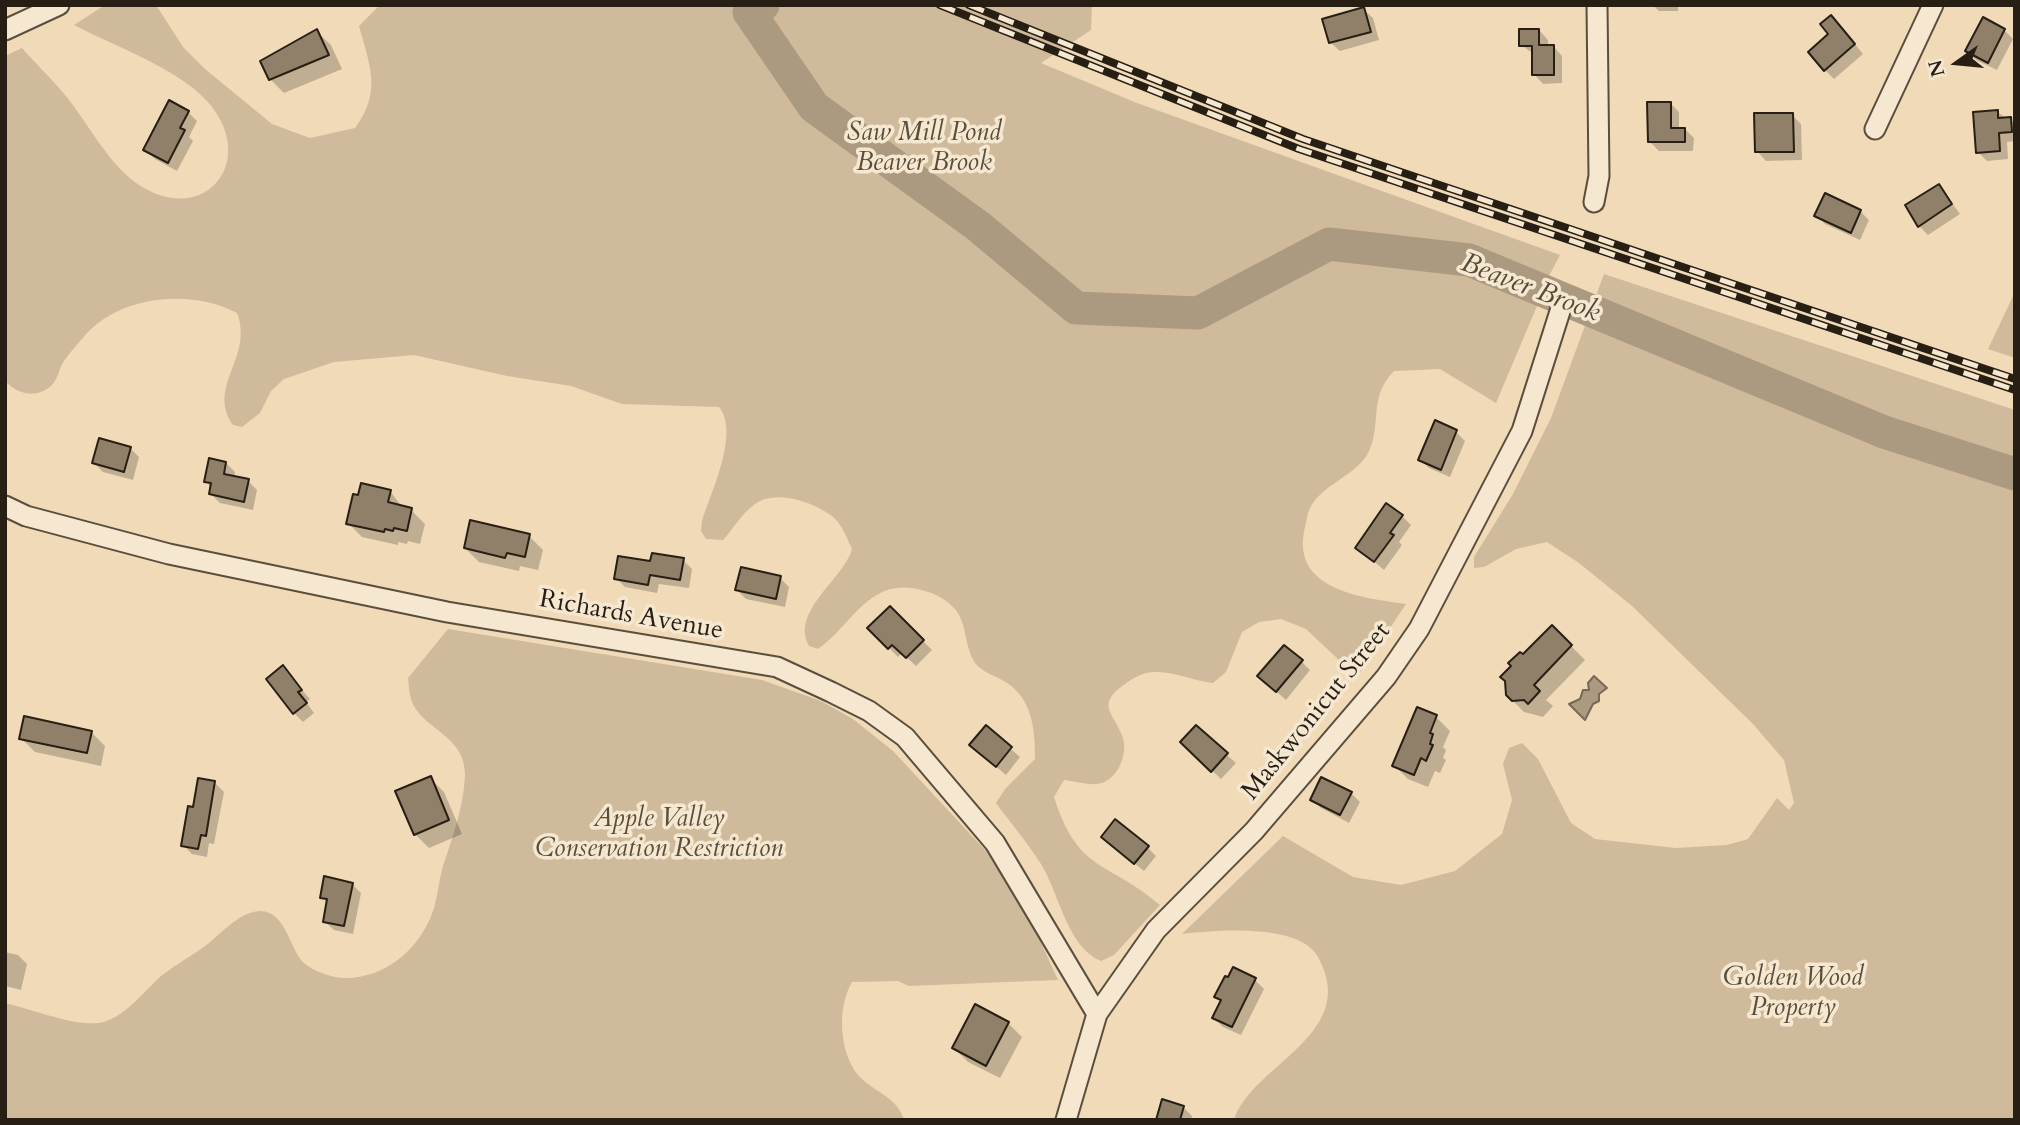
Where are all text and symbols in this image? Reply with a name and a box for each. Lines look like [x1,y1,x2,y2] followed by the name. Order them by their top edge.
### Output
[1922,28,1992,98] north arrow
[1922,57,1951,80] text: N
[847,118,1001,180] park label: Saw Mill Pond Beaver Brook
[1456,247,1604,331] water label: Beaver Brook
[537,584,725,648] street label: Richards Avenue
[1236,617,1398,807] street label: Maskwonicut Street
[535,804,783,866] park label: Apple Valley Conservation Restriction
[1723,963,1863,1024] park label: Golden Wood Property

